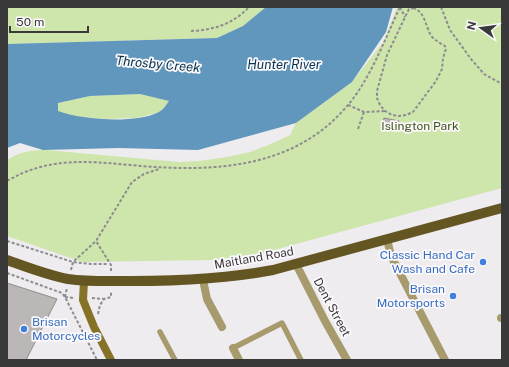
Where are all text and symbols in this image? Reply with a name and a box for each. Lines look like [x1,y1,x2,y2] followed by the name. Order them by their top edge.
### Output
[10,8,88,34] scale bar
[461,8,501,48] north arrow
[16,15,44,29] text: 50 m
[464,20,478,31] text: N
[115,53,201,75] water label: Throsby Creek
[247,57,321,72] water label: Hunter River
[381,119,459,133] park label: Islington Park
[213,244,295,272] street label: Maitland Road
[380,248,475,276] place label: Classic Hand Car Wash and Cafe
[478,257,488,267] marker: Classic Hand Car Wash and Cafe
[311,275,353,339] street label: Dent Street
[377,282,445,310] place label: Brisan Motorsports
[448,291,458,301] marker: Brisan Motorsports
[32,315,100,343] place label: Brisan Motorcycles
[19,324,29,334] marker: Brisan Motorcycles

